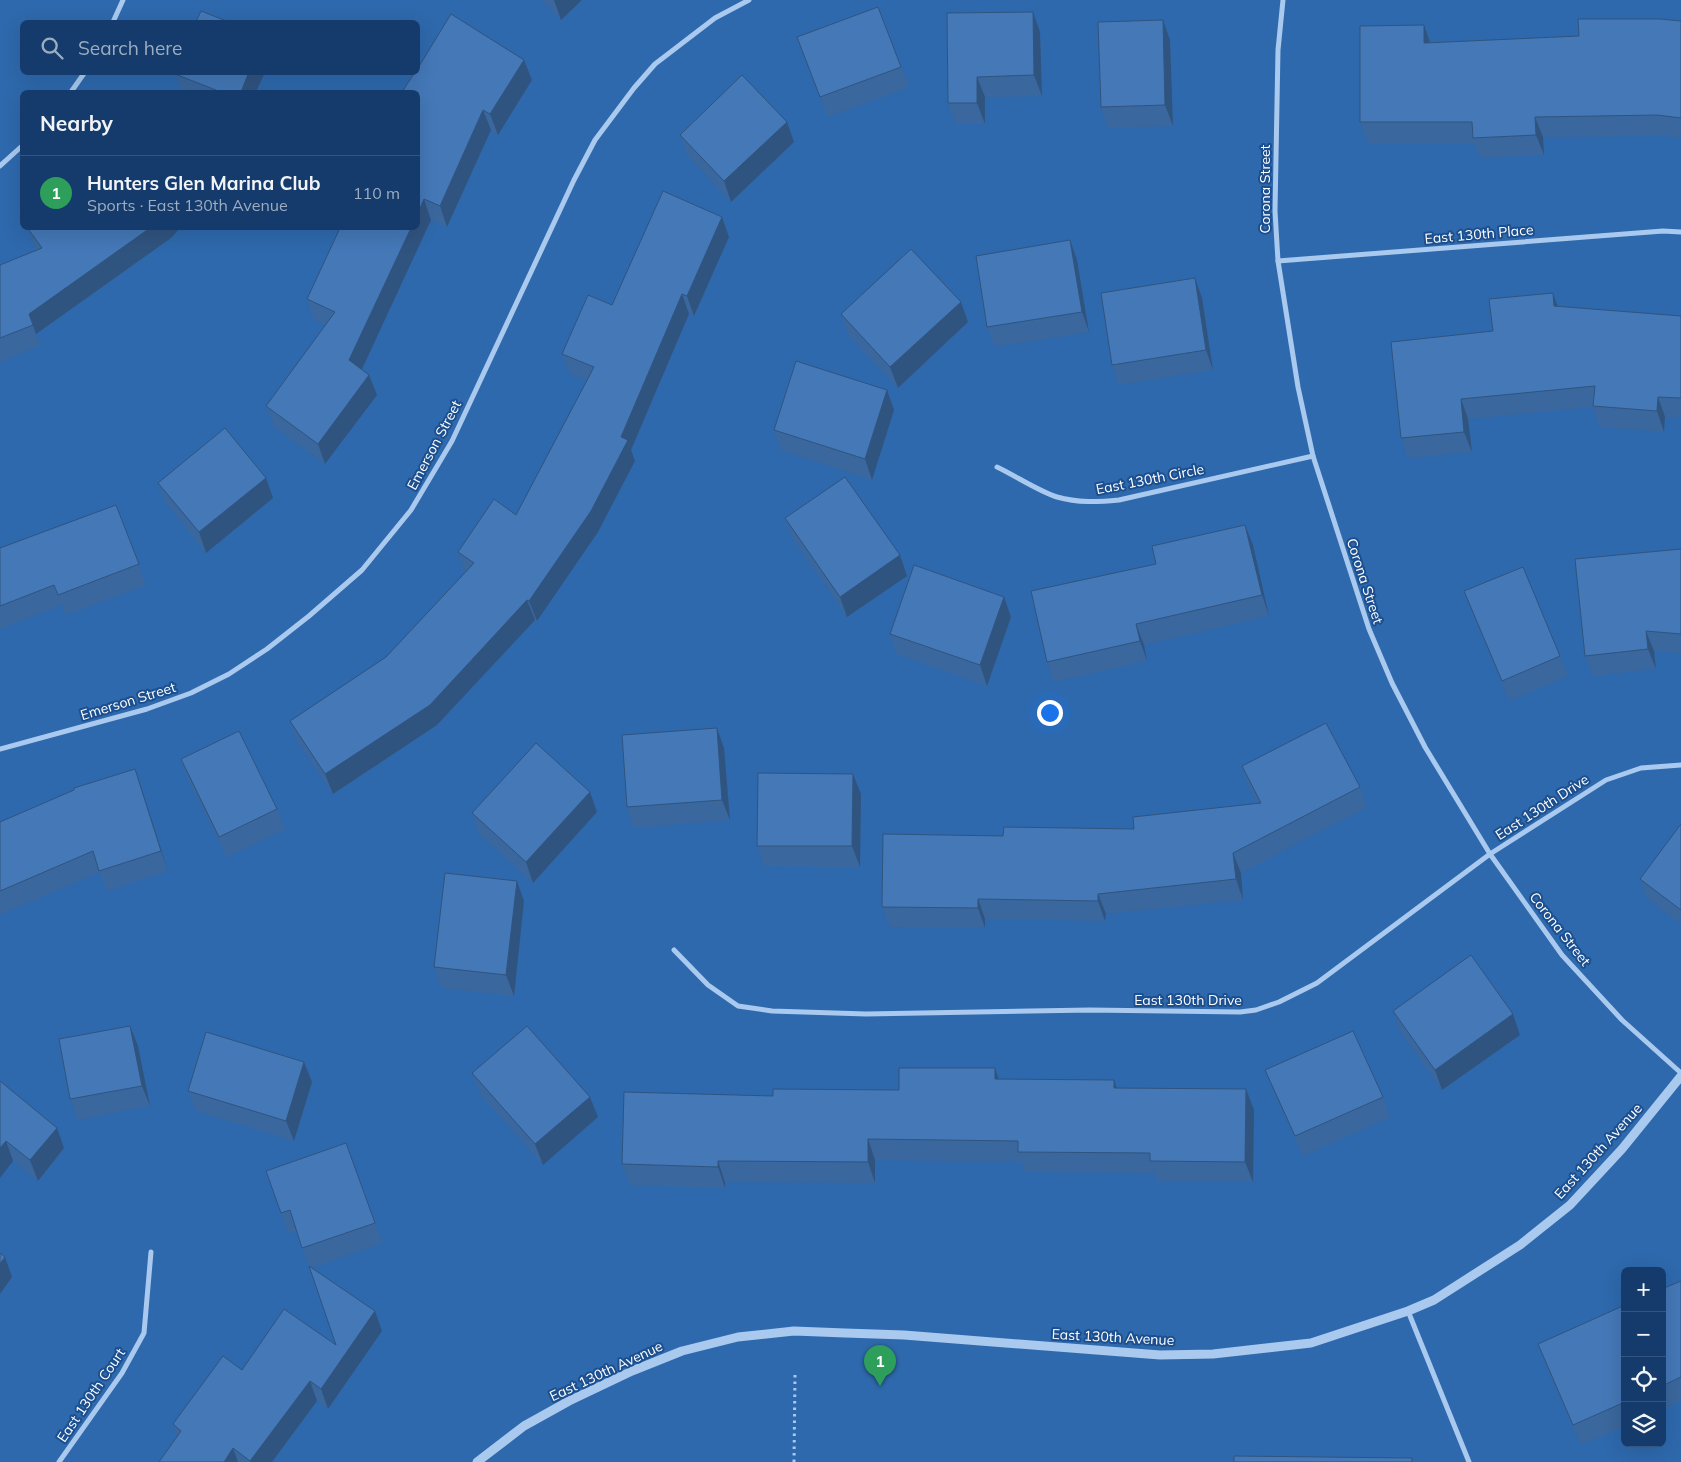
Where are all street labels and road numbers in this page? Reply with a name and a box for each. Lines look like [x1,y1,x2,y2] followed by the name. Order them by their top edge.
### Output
[1256,144,1274,234] street label: Corona Street
[1424,220,1534,248] street label: East 130th Place
[403,397,465,493] street label: Emerson Street
[1094,460,1206,498] street label: East 130th Circle
[1343,536,1387,626] street label: Corona Street
[78,678,178,724] street label: Emerson Street
[1492,770,1592,844] street label: East 130th Drive
[1525,888,1595,970] street label: Corona Street
[1134,991,1242,1009] street label: East 130th Drive
[1550,1099,1646,1203] street label: East 130th Avenue
[1051,1325,1175,1349] street label: East 130th Avenue
[547,1337,665,1405] street label: East 130th Avenue
[53,1345,129,1445] street label: East 130th Court

